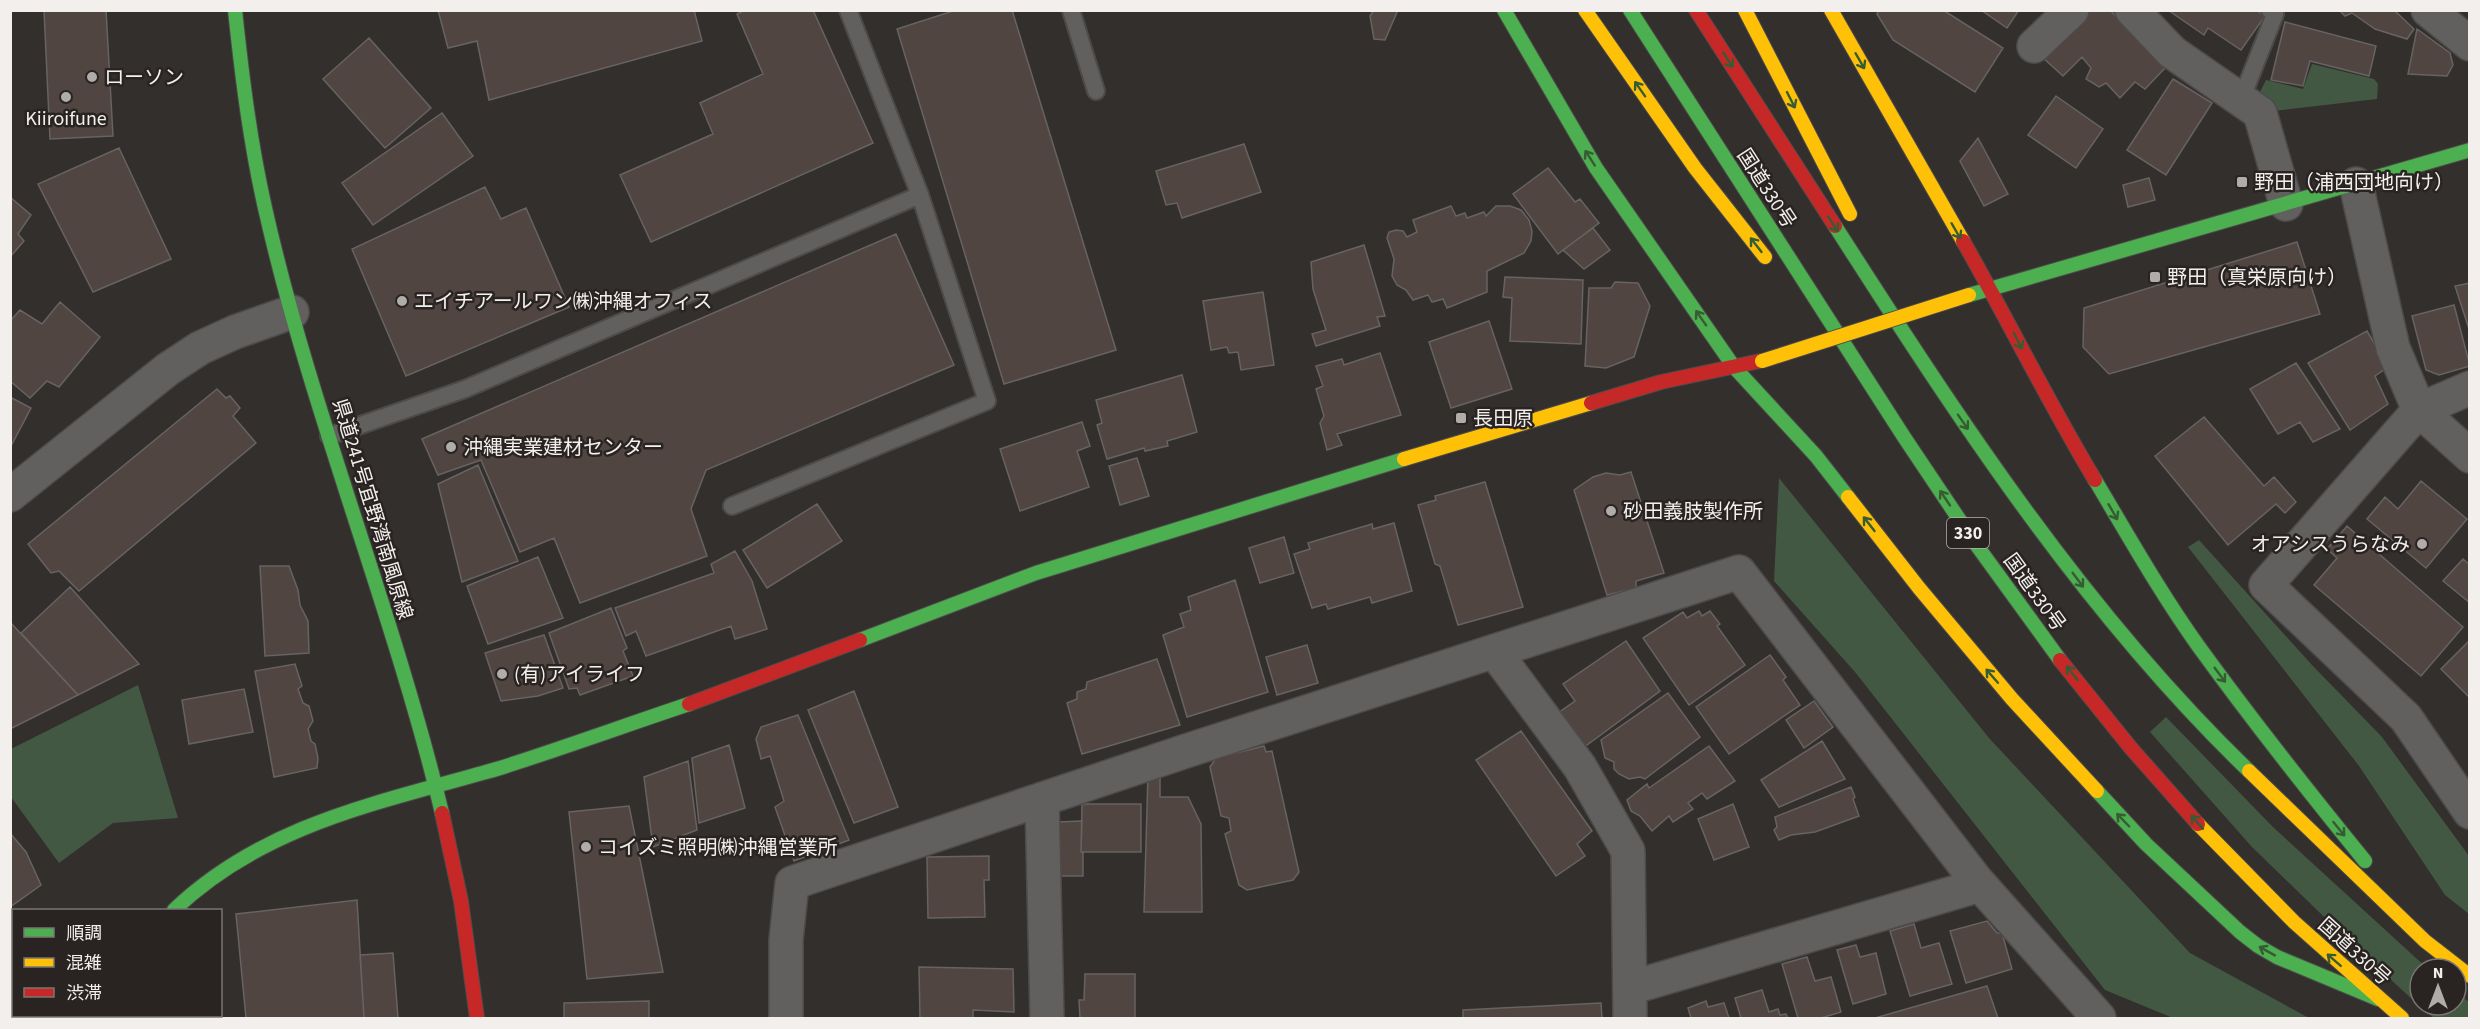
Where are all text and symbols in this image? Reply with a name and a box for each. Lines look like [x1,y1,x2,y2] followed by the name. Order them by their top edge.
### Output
[1722,51,1734,68] one-way arrow
[1854,52,1866,69] one-way arrow
[104,64,184,92] place label: ローソン
[85,70,99,84] marker: ローソン
[1634,81,1646,97] one-way arrow
[59,90,73,104] marker: Kiiroifune
[1785,91,1797,108] one-way arrow
[25,105,107,133] place label: Kiiroifune
[1730,143,1802,234] street label: 国道330号
[1583,150,1595,167] one-way arrow
[2254,169,2454,197] place label: 野田（浦西団地向け）
[2235,175,2249,189] marker: 野田（浦西団地向け）
[1828,215,1840,232] one-way arrow
[1950,222,1962,239] one-way arrow
[1750,237,1763,253] one-way arrow
[2167,264,2347,292] place label: 野田（真栄原向け）
[2148,270,2162,284] marker: 野田（真栄原向け）
[414,288,712,316] place label: エイチアールワン㈱沖縄オフィス
[395,294,409,308] marker: エイチアールワン㈱沖縄オフィス
[1695,311,1707,327] one-way arrow
[2013,332,2025,350] one-way arrow
[325,395,419,623] street label: 県道241号宜野湾南風原線
[1473,405,1533,433] place label: 長田原
[1454,411,1468,425] marker: 長田原
[1957,414,1969,430] one-way arrow
[463,434,663,462] place label: 沖縄実業建材センター
[444,440,458,454] marker: 沖縄実業建材センター
[1939,491,1951,507] one-way arrow
[1623,498,1763,526] place label: 砂田義肢製作所
[2107,503,2119,520] one-way arrow
[1604,504,1618,518] marker: 砂田義肢製作所
[1863,517,1876,533] one-way arrow
[1947,518,1989,548] road number: 330
[2251,531,2410,559] place label: オアシスうらなみ
[2415,537,2429,551] marker: オアシスうらなみ
[1996,548,2072,637] street label: 国道330号
[2071,571,2084,587] one-way arrow
[514,661,645,689] place label: (有)アイライフ
[2065,665,2078,681] one-way arrow
[495,667,509,681] marker: (有)アイライフ
[2213,667,2226,683] one-way arrow
[1985,669,1999,684] one-way arrow
[2115,813,2130,828] one-way arrow
[2190,815,2204,830] one-way arrow
[2333,821,2346,837] one-way arrow
[598,834,837,862] place label: コイズミ照明㈱沖縄営業所
[579,840,593,854] marker: コイズミ照明㈱沖縄営業所
[12,909,222,1017] legend
[2312,911,2397,992] street label: 国道330号
[66,921,102,946] text: 順調
[2259,945,2276,957] one-way arrow
[66,951,102,976] text: 混雑
[2327,954,2343,968] one-way arrow
[2408,957,2468,1017] north arrow
[2433,962,2443,984] text: N
[66,981,102,1006] text: 渋滞

